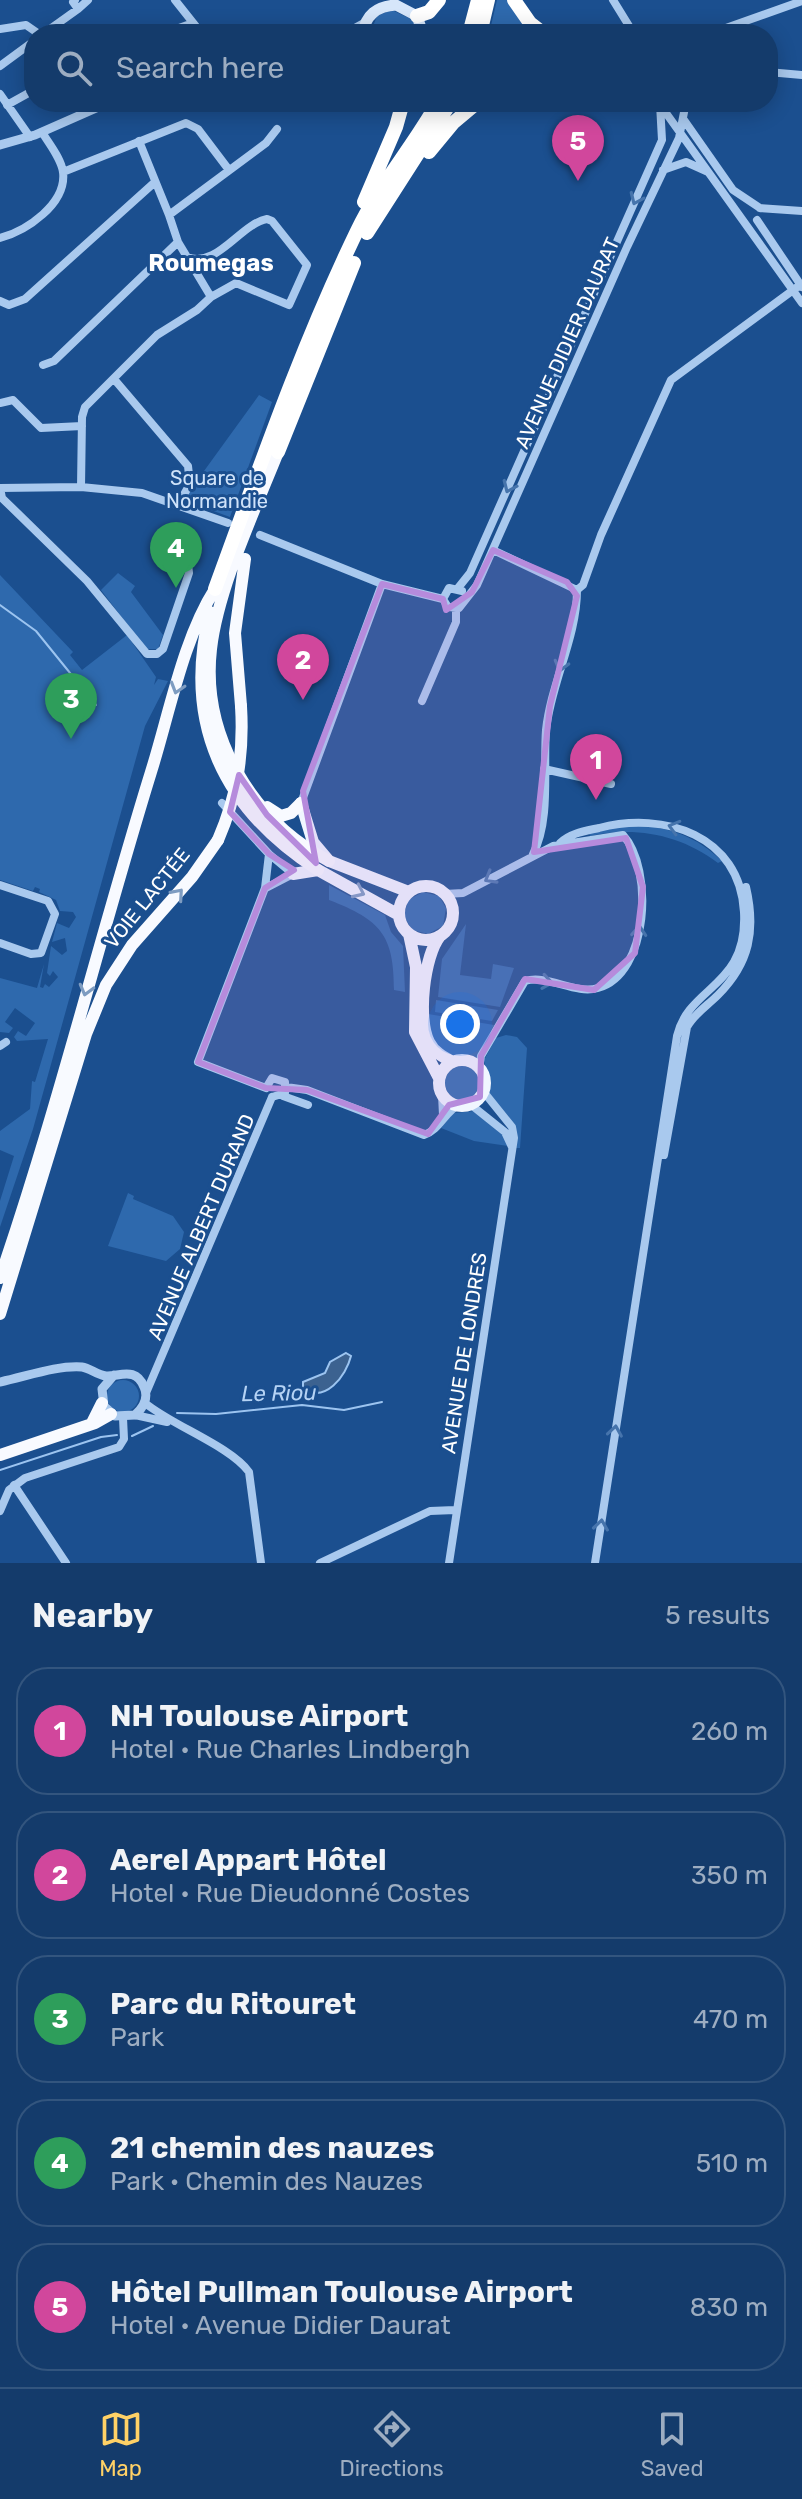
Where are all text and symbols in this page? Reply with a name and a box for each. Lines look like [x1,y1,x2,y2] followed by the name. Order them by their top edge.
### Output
[24,24,778,112] search box
[52,46,96,90] icon: search
[116,50,284,86] text: Search here
[552,115,604,181] pin: 5
[630,190,646,205] one-way arrow
[510,233,625,452] street label: AVENUE DIDIER DAURAT
[148,249,274,277] district label: Roumegas
[166,466,268,513] park label: Square de Normandie
[502,479,518,493] one-way arrow
[150,522,202,588] pin: 4
[277,634,329,700] pin: 2
[553,658,570,672] one-way arrow
[45,673,97,739] pin: 3
[171,680,187,694] one-way arrow
[570,734,622,800] pin: 1
[667,819,681,836] one-way arrow
[99,843,195,953] street label: VOIE LACTÉE
[484,868,498,884] one-way arrow
[350,882,365,898] one-way arrow
[168,888,183,903] one-way arrow
[630,924,647,937] one-way arrow
[541,972,554,989] one-way arrow
[79,983,96,997] one-way arrow
[440,1004,480,1044] your location
[142,1110,260,1344] street label: AVENUE ALBERT DURAND
[436,1251,492,1455] street label: AVENUE DE LONDRES
[241,1379,317,1407] water label: Le Riou
[606,1424,623,1438] one-way arrow
[592,1518,609,1532] one-way arrow
[32,1595,153,1636] text: Nearby
[665,1600,770,1631] text: 5 results
[110,1698,408,1734] text: NH Toulouse Airport
[54,1716,66,1747] text: 1
[691,1716,768,1747] text: 260 m
[110,1734,470,1765] text: Hotel · Rue Charles Lindbergh
[110,1842,387,1878] text: Aerel Appart Hôtel
[52,1860,68,1891] text: 2
[691,1860,768,1891] text: 350 m
[110,1878,470,1909] text: Hotel · Rue Dieudonné Costes
[110,1986,356,2022] text: Parc du Ritouret
[51,2004,69,2035] text: 3
[693,2004,768,2035] text: 470 m
[110,2022,164,2053] text: Park
[110,2130,434,2166] text: 21 chemin des nauzes
[51,2148,69,2179] text: 4
[696,2148,768,2179] text: 510 m
[110,2166,423,2197] text: Park · Chemin des Nauzes
[110,2274,573,2310] text: Hôtel Pullman Toulouse Airport
[52,2292,68,2323] text: 5
[690,2292,768,2323] text: 830 m
[110,2310,451,2341] text: Hotel · Avenue Didier Daurat
[99,2407,143,2482] tab: Map
[340,2407,444,2482] tab: Directions
[641,2407,704,2482] tab: Saved

